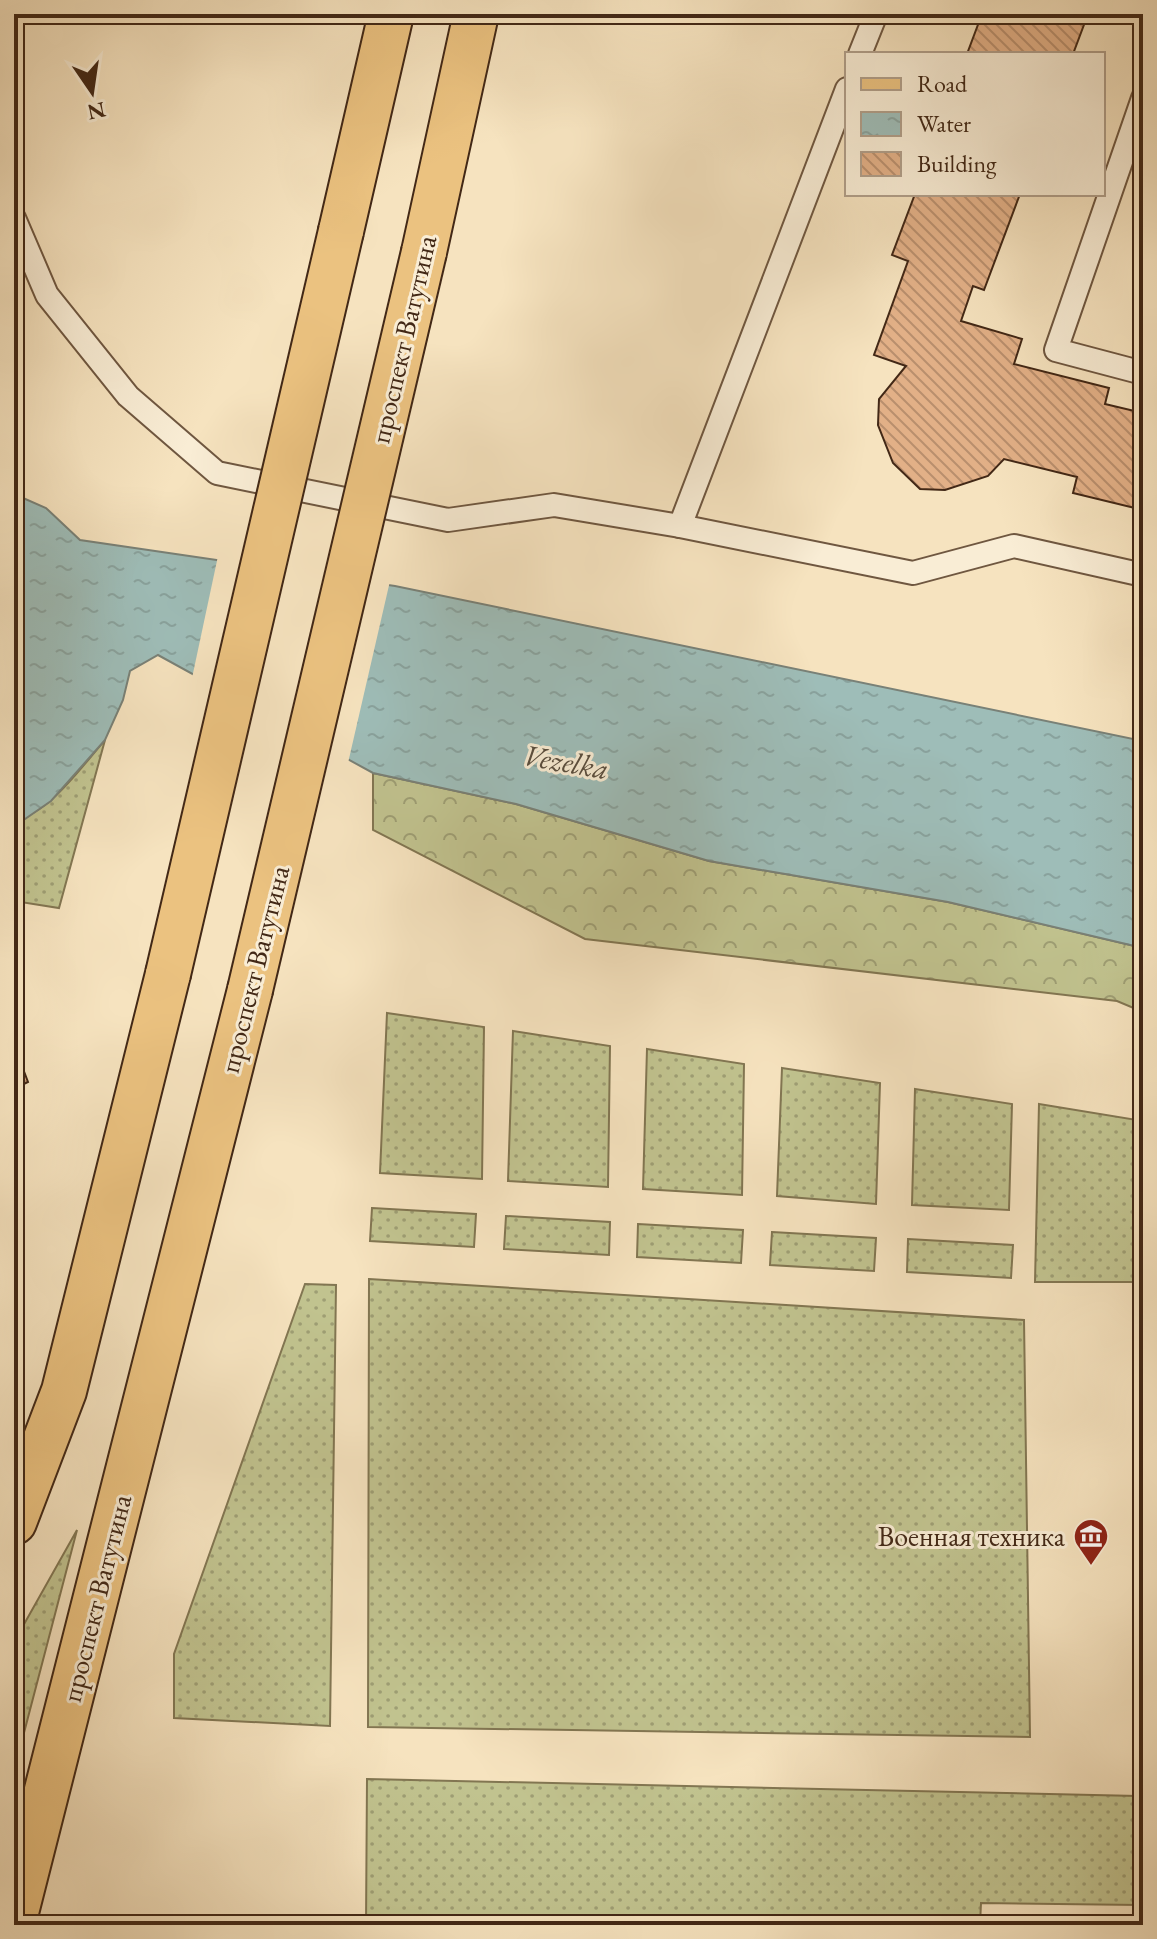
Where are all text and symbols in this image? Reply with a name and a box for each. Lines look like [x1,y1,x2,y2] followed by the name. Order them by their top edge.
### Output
[52,52,132,132] north arrow
[845,52,1105,196] legend
[917,68,968,99] text: Road
[84,95,108,127] text: N
[917,108,971,139] text: Water
[917,148,997,179] text: Building
[362,231,445,446] street label: проспект Ватутина
[521,735,612,788] water label: Vezelka
[211,861,297,1076] street label: проспект Ватутина
[53,1490,139,1705] street label: проспект Ватутина
[1072,1517,1110,1567] museum icon: Военная техника
[878,1518,1066,1554] place label: Военная техника

